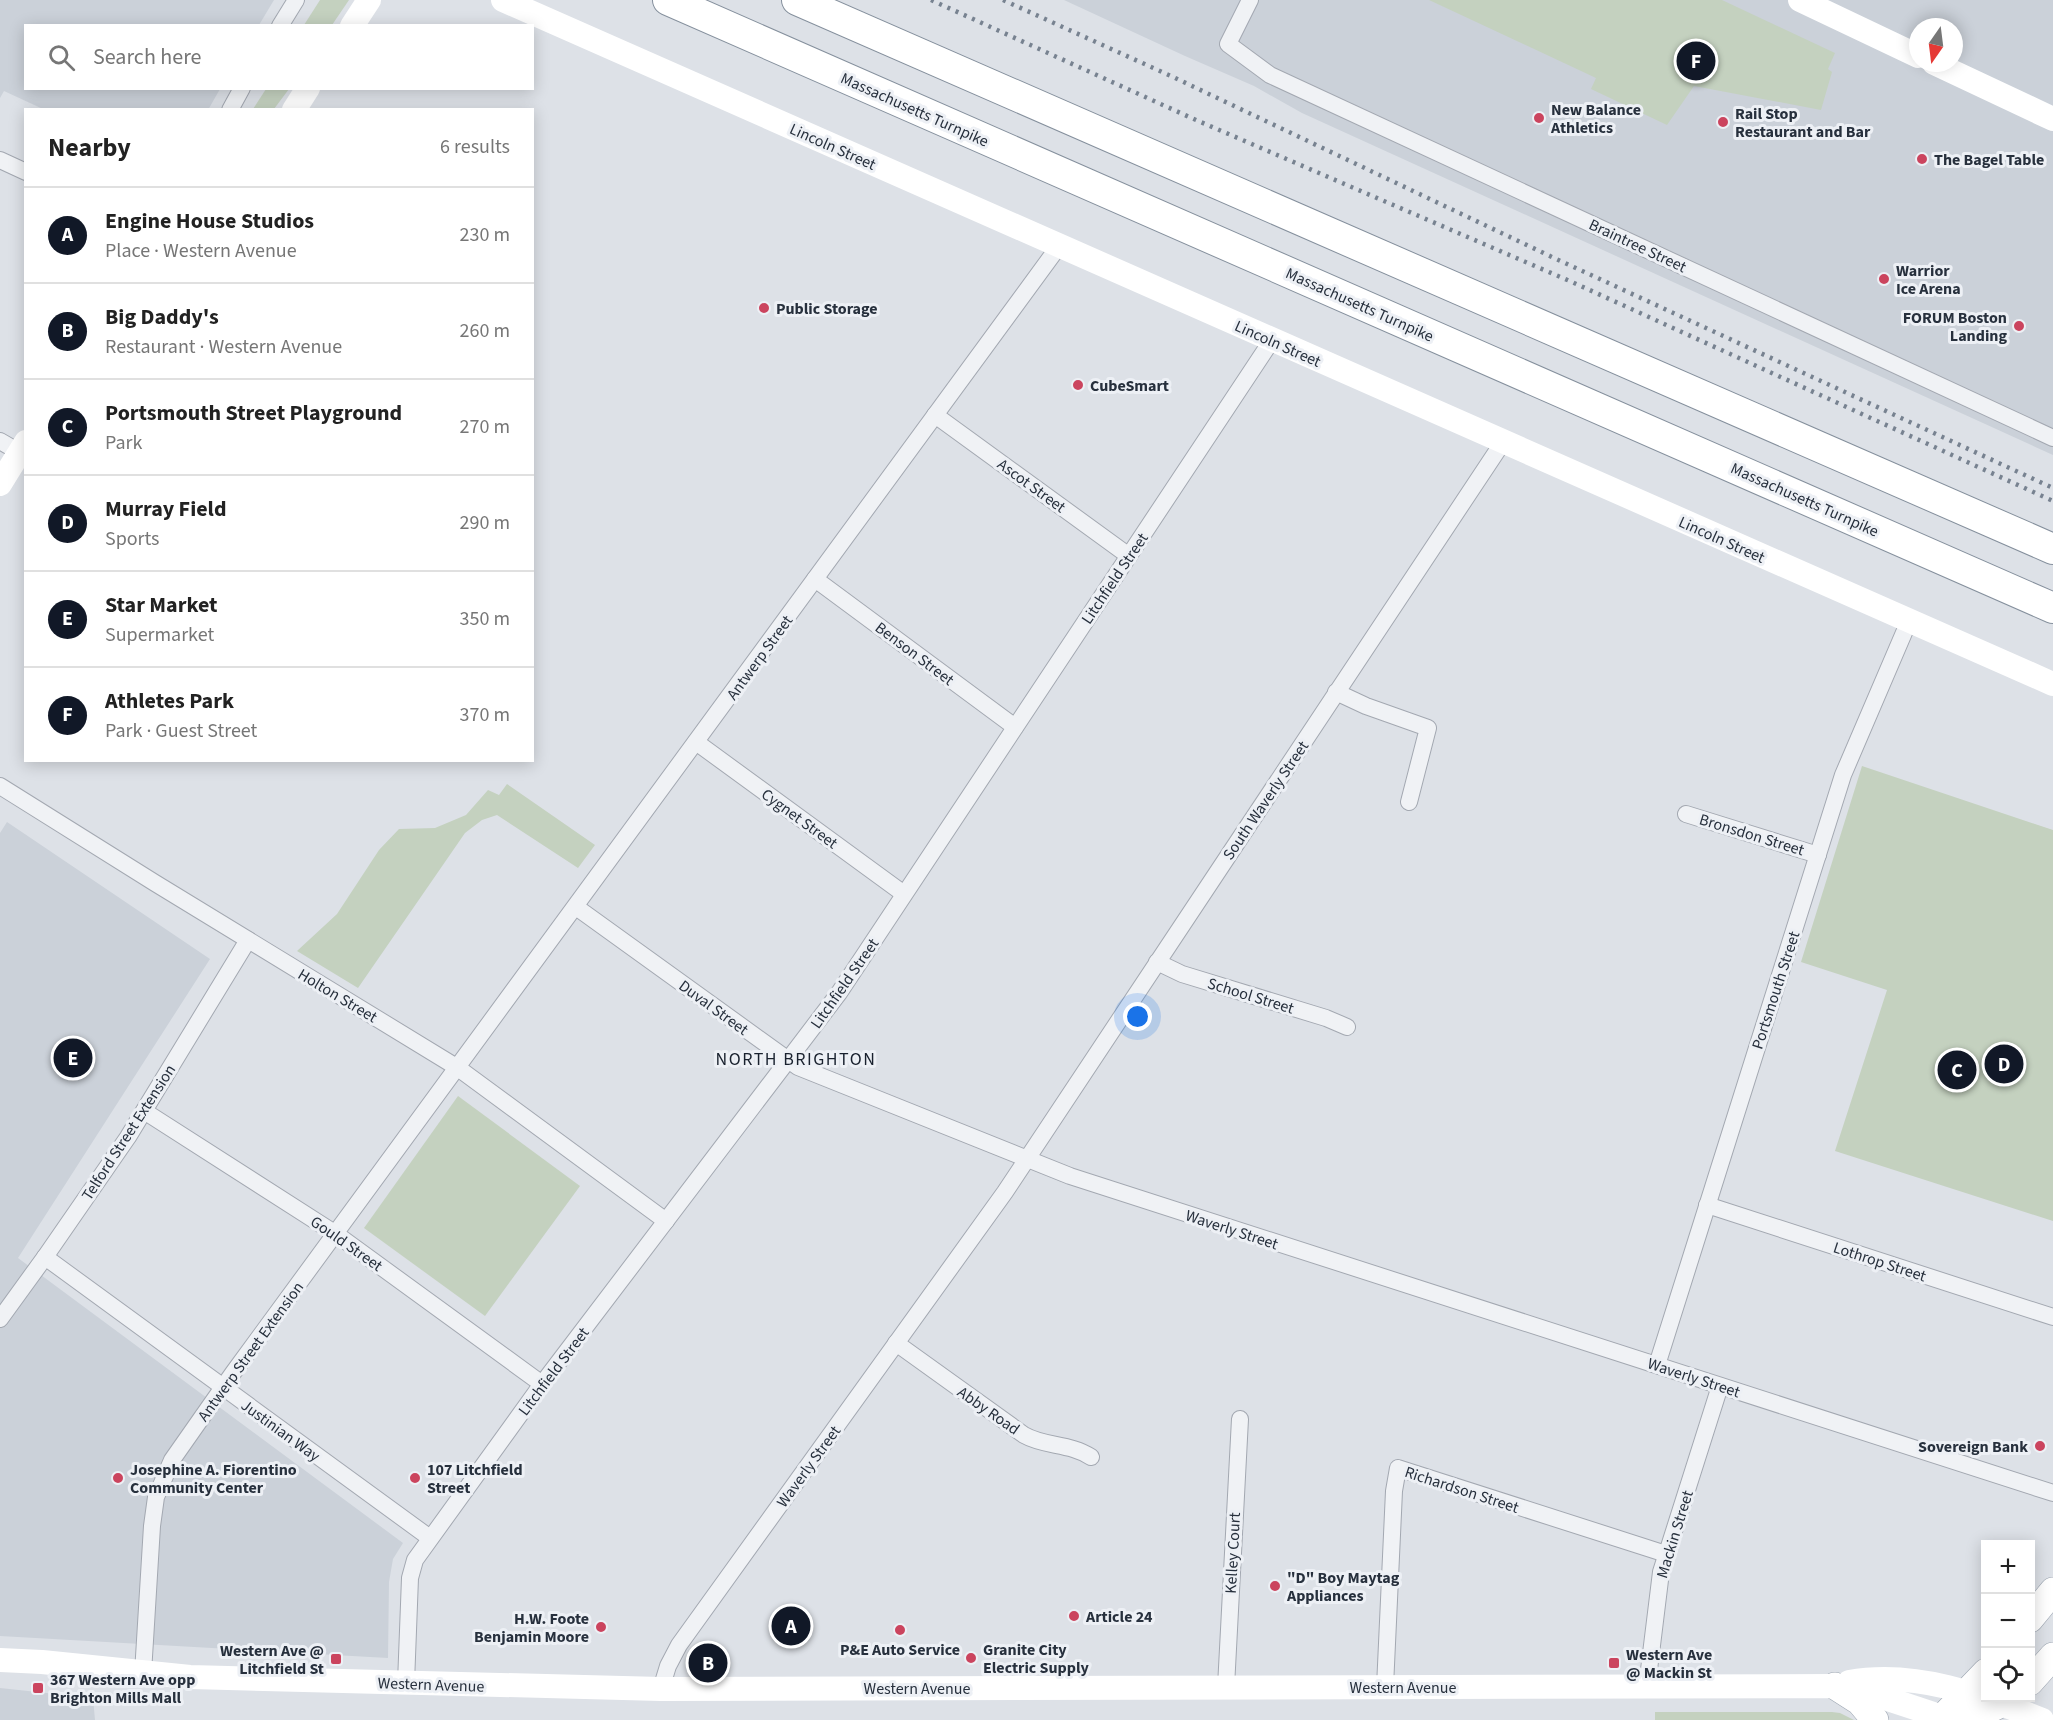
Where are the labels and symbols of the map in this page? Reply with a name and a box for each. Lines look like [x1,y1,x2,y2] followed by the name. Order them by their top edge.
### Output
[1909,18,1963,72] north arrow
[1676,38,1716,84] pin: F
[837,67,992,152] street label: Massachusetts Turnpike
[1550,99,1641,139] place label: New Balance Athletics
[1735,103,1871,143] place label: Rail Stop Restaurant and Bar
[1532,111,1546,125] marker: New Balance Athletics
[1716,115,1730,129] marker: Rail Stop Restaurant and Bar
[786,118,880,176] street label: Lincoln Street
[1934,149,2044,171] place label: The Bagel Table
[1915,152,1929,166] marker: The Bagel Table
[1585,214,1690,278] street label: Braintree Street
[1896,260,1961,300] place label: Warrior Ice Arena
[1282,262,1437,347] street label: Massachusetts Turnpike
[1877,272,1891,286] marker: Warrior Ice Arena
[776,298,878,320] place label: Public Storage
[757,301,771,315] marker: Public Storage
[1903,307,2007,347] place label: FORUM Boston Landing
[1231,315,1325,373] street label: Lincoln Street
[2012,319,2026,333] marker: FORUM Boston Landing
[1090,375,1169,397] place label: CubeSmart
[1071,378,1085,392] marker: CubeSmart
[993,453,1071,519] street label: Ascot Street
[1727,457,1882,542] street label: Massachusetts Turnpike
[1675,511,1769,569] street label: Lincoln Street
[1076,528,1154,629] street label: Litchfield Street
[722,610,798,704] street label: Antwerp Street
[870,617,959,691] street label: Benson Street
[1218,736,1314,864] street label: South Waverly Street
[757,784,843,854] street label: Cygnet Street
[1697,809,1807,862] street label: Bronsdon Street
[1747,928,1806,1052] street label: Portsmouth Street
[805,933,884,1033] street label: Litchfield Street
[294,963,382,1029] street label: Holton Street
[1205,972,1297,1020] street label: School Street
[674,975,753,1041] street label: Duval Street
[1123,1002,1152,1031] your location
[54,1036,92,1080] pin: E
[1984,1042,2024,1086] pin: D
[716,1047,876,1072] district label: NORTH BRIGHTON
[1938,1048,1976,1092] pin: C
[77,1060,181,1205] street label: Telford Street Extension
[1183,1205,1281,1255] street label: Waverly Street
[306,1211,387,1277] street label: Gould Street
[1830,1237,1929,1287] street label: Lothrop Street
[193,1277,309,1426] street label: Antwerp Street Extension
[513,1322,595,1420] street label: Litchfield Street
[1645,1353,1743,1403] street label: Waverly Street
[953,1381,1024,1440] street label: Abby Road
[236,1395,325,1467] street label: Justinian Way
[772,1421,846,1512] street label: Waverly Street
[1918,1436,2028,1458] place label: Sovereign Bank
[2033,1439,2047,1453] marker: Sovereign Bank
[130,1459,297,1499] place label: Josephine A. Fiorentino Community Center
[427,1459,523,1499] place label: 107 Litchfield Street
[1402,1461,1522,1519] street label: Richardson Street
[111,1471,125,1485] marker: Josephine A. Fiorentino Community Center
[408,1471,422,1485] marker: 107 Litchfield Street
[1651,1487,1699,1581] street label: Mackin Street
[1220,1511,1246,1594] street label: Kelley Court
[1286,1567,1400,1607] place label: "D" Boy Maytag Appliances
[1268,1579,1282,1593] marker: "D" Boy Maytag Appliances
[772,1604,810,1648] pin: A
[1085,1606,1153,1628] place label: Article 24
[474,1608,589,1648] place label: H.W. Foote Benjamin Moore
[1067,1609,1081,1623] marker: Article 24
[594,1620,608,1634] marker: H.W. Foote Benjamin Moore
[893,1623,907,1637] marker: P&E Auto Service
[840,1639,960,1661] place label: P&E Auto Service
[983,1639,1089,1679] place label: Granite City Electric Supply
[220,1640,324,1680] place label: Western Ave @ Litchfield St
[688,1640,728,1686] pin: B
[1626,1644,1712,1684] place label: Western Ave @ Mackin St
[964,1651,978,1665] marker: Granite City Electric Supply
[329,1652,343,1666] marker: Western Ave @ Litchfield St
[1607,1656,1621,1670] marker: Western Ave @ Mackin St
[50,1669,195,1709] place label: 367 Western Ave opp Brighton Mills Mall
[377,1672,485,1698] street label: Western Avenue
[1350,1677,1456,1699] street label: Western Avenue
[864,1678,970,1700] street label: Western Avenue
[31,1681,45,1695] marker: 367 Western Ave opp Brighton Mills Mall

